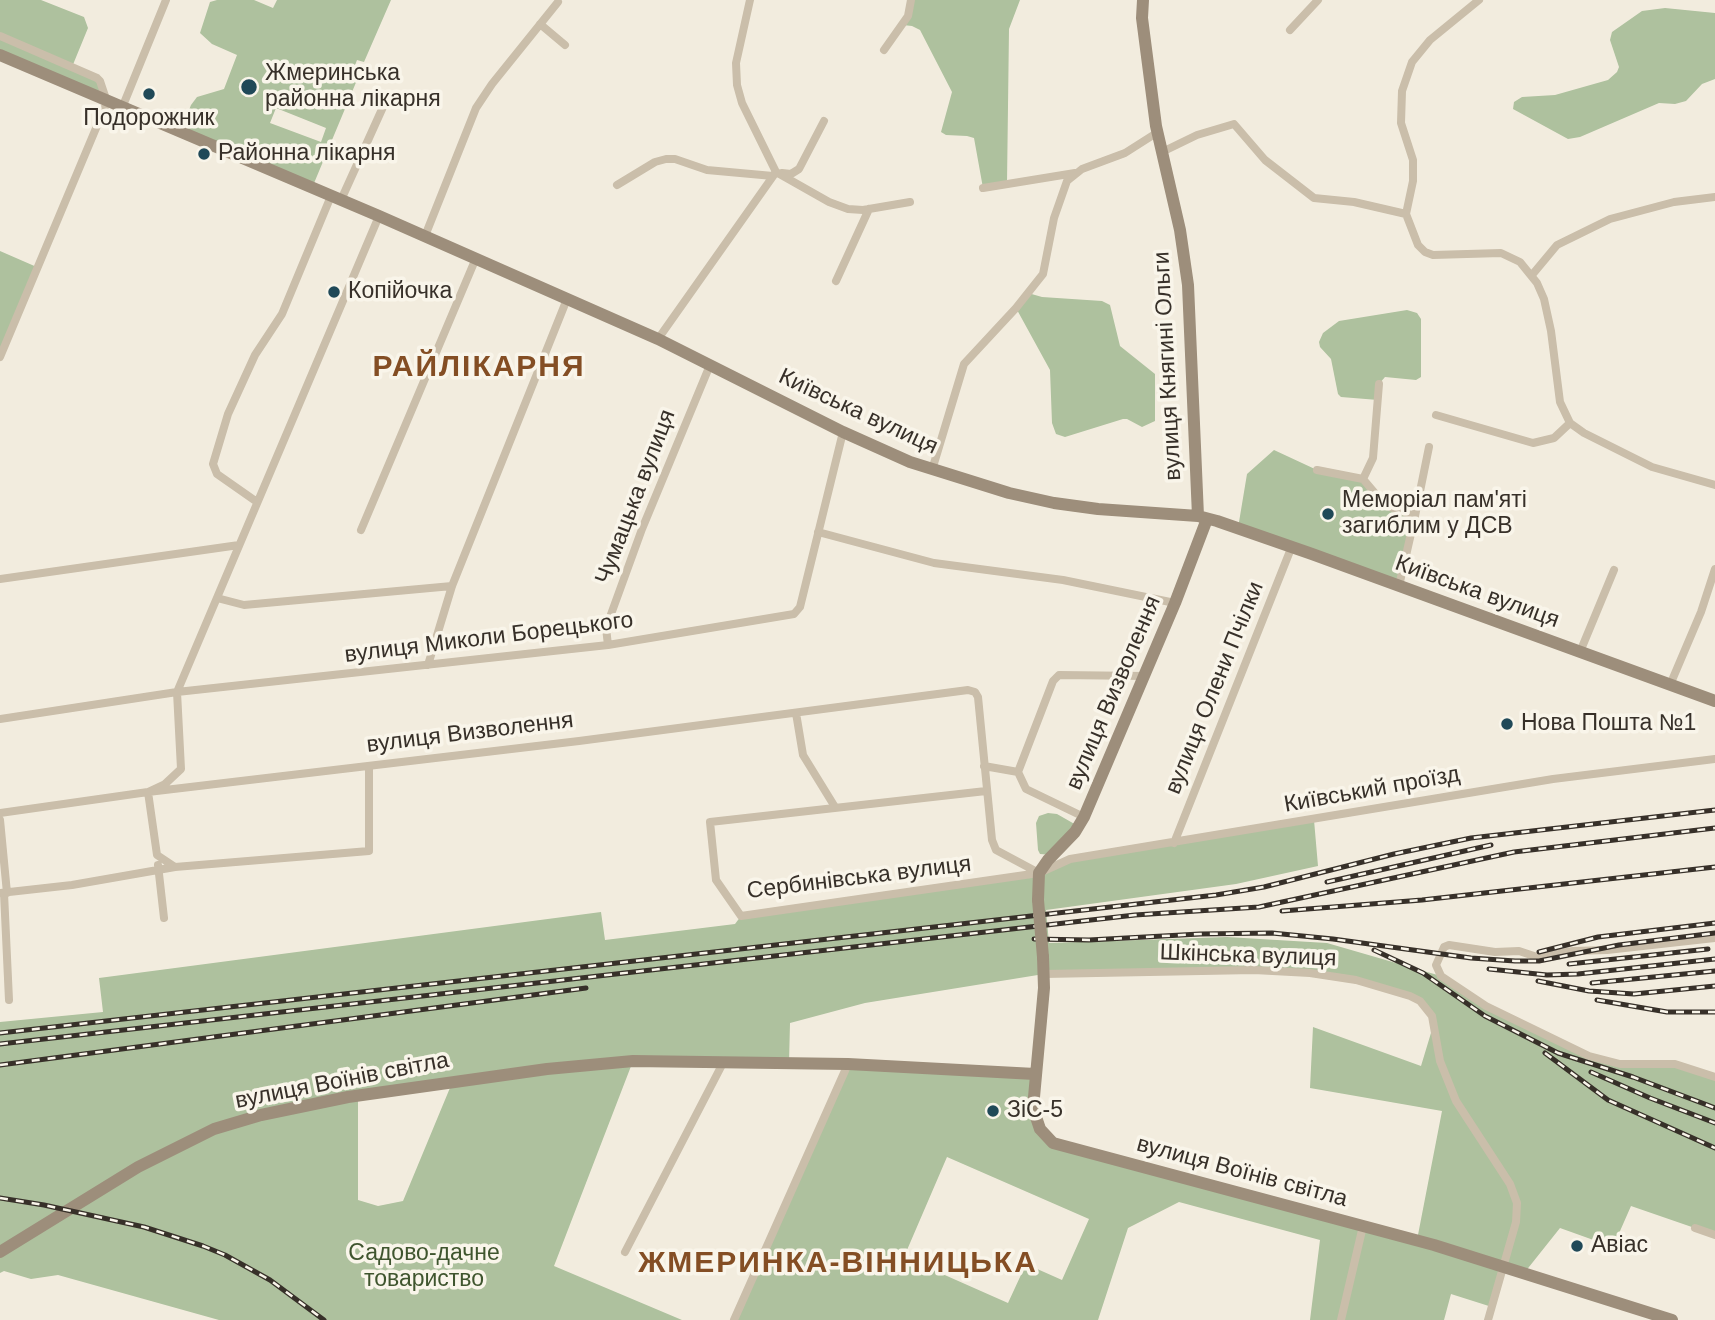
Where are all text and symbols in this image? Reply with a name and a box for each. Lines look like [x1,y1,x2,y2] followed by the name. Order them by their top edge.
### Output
[265,60,441,114] place label: Жмеринська районна лікарня
[239,77,259,97] marker: Жмеринська районна лікарня
[141,86,157,102] marker: Подорожник
[83,105,215,133] place label: Подорожник
[218,140,395,168] place label: Районна лікарня
[196,146,212,162] marker: Районна лікарня
[1148,251,1188,481] street label: вулиця Княгині Ольги
[348,278,452,306] place label: Копійочка
[326,284,342,300] marker: Копійочка
[374,350,584,386] district label: РАЙЛІКАРНЯ
[774,363,942,461] street label: Київська вулиця
[590,406,682,588] street label: Чумацька вулиця
[1342,487,1527,541] place label: Меморіал пам'яті загиблим у ДСВ
[1320,506,1336,522] marker: Меморіал пам'яті загиблим у ДСВ
[1391,550,1563,634] street label: Київська вулиця
[1160,578,1270,798] street label: вулиця Олени Пчілки
[1061,592,1167,794] street label: вулиця Визволення
[343,607,635,669] street label: вулиця Миколи Борецького
[365,707,575,759] street label: вулиця Визволення
[1521,710,1696,738] place label: Нова Пошта №1
[1499,716,1515,732] marker: Нова Пошта №1
[1282,761,1462,819] street label: Київський проїзд
[745,851,973,905] street label: Сербинівська вулиця
[1159,939,1337,973] street label: Шкінська вулиця
[233,1047,451,1115] street label: вулиця Воїнів світла
[1007,1097,1063,1125] place label: ЗіС-5
[985,1103,1001,1119] marker: ЗіС-5
[1134,1131,1350,1213] street label: вулиця Воїнів світла
[1591,1232,1648,1260] place label: Авіас
[1569,1238,1585,1254] marker: Авіас
[348,1240,500,1294] park label: Садово-дачне товариство
[640,1246,1036,1282] district label: ЖМЕРИНКА-ВІННИЦЬКА

